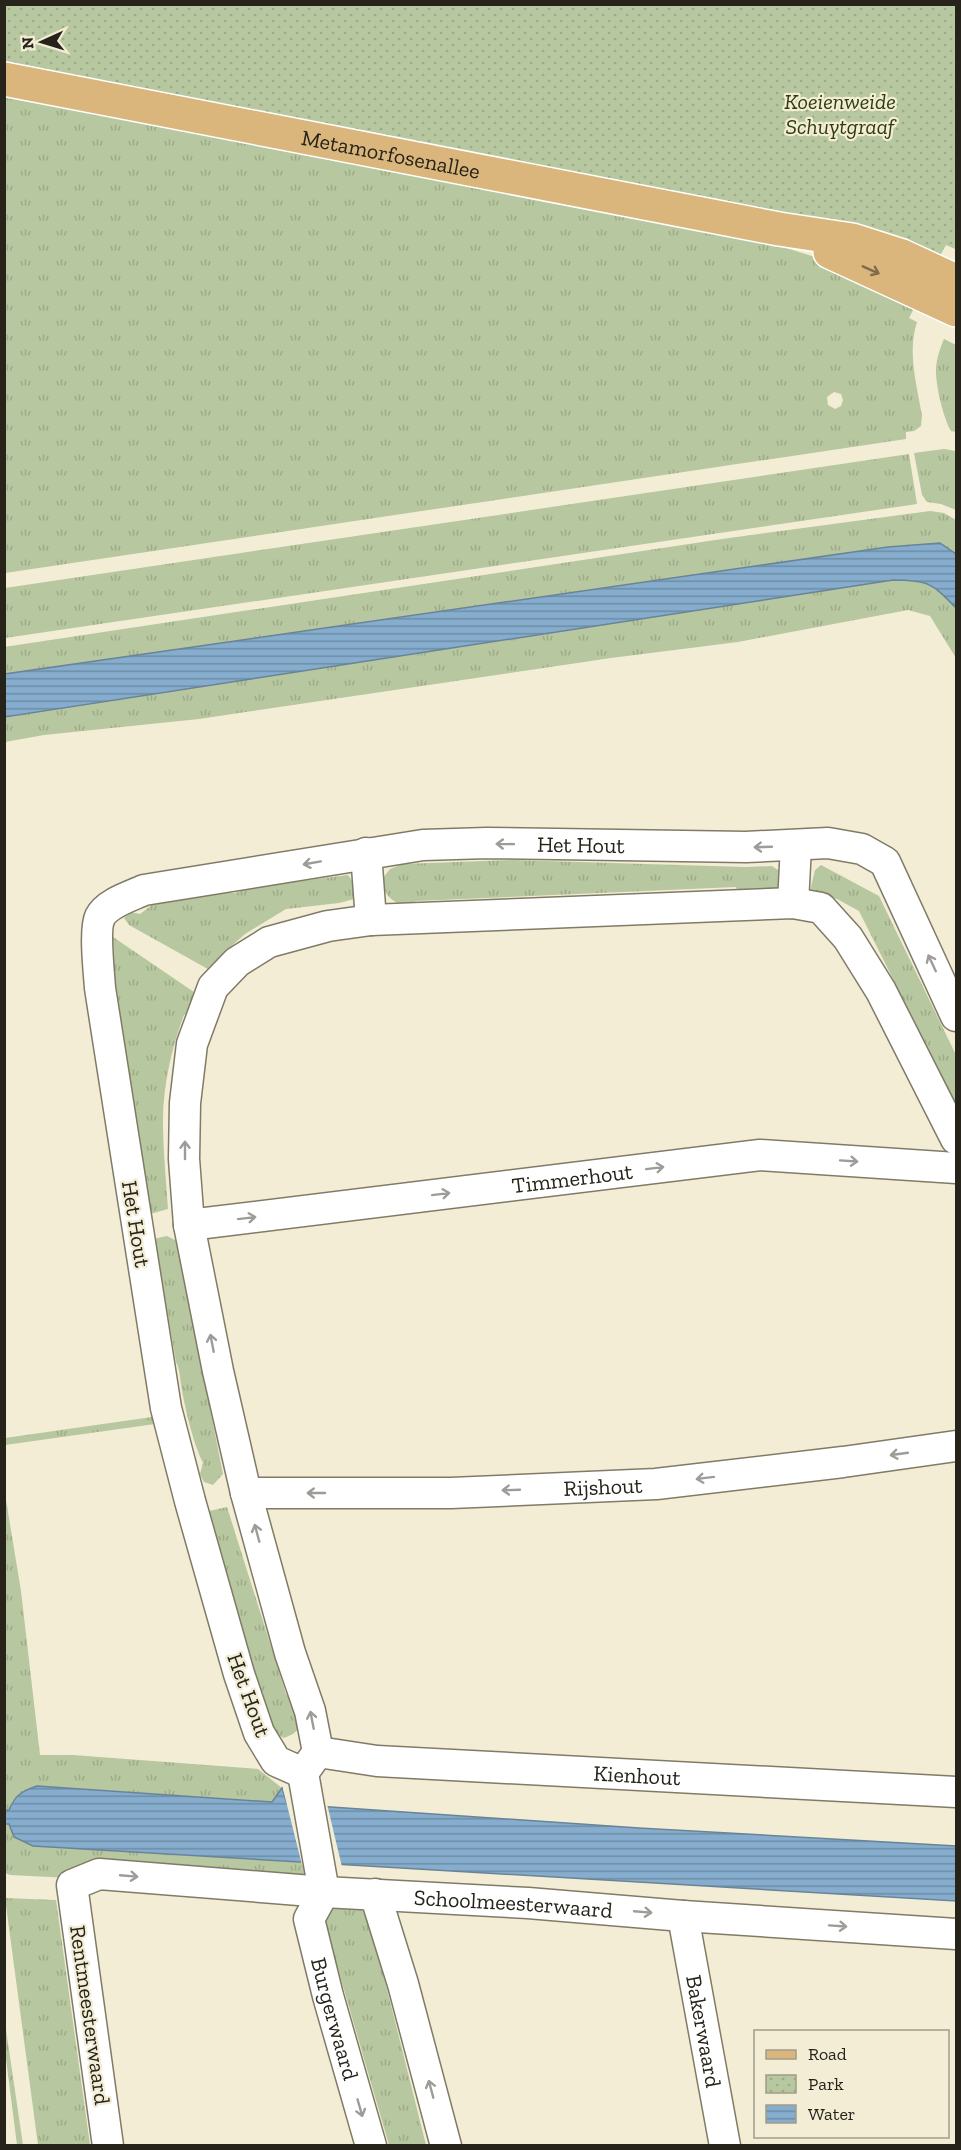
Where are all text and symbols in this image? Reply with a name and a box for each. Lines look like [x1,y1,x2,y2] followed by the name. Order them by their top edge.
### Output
[12,12,72,72] north arrow
[18,36,37,50] text: N
[784,88,897,140] park label: Koeienweide Schuytgraaf
[299,123,482,184] street label: Metamorfosenallee
[861,265,879,276] one-way arrow
[537,830,626,859] street label: Het Hout
[496,838,516,850] one-way arrow
[754,841,774,852] one-way arrow
[303,858,322,869] one-way arrow
[925,955,937,973] one-way arrow
[179,1141,191,1161] one-way arrow
[839,1156,859,1167] one-way arrow
[510,1157,635,1199] street label: Timmerhout
[645,1162,665,1173] one-way arrow
[116,1179,156,1270] street label: Het Hout
[430,1188,450,1199] one-way arrow
[237,1212,257,1223] one-way arrow
[206,1334,217,1353] one-way arrow
[889,1449,909,1460] one-way arrow
[563,1471,644,1502] street label: Rijshout
[696,1473,716,1484] one-way arrow
[501,1484,521,1496] one-way arrow
[306,1487,326,1499] one-way arrow
[250,1524,262,1543] one-way arrow
[221,1649,277,1742] street label: Het Hout
[306,1710,317,1730] one-way arrow
[593,1759,682,1791] street label: Kienhout
[118,1871,138,1882] one-way arrow
[413,1883,614,1924] street label: Schoolmeesterwaard
[633,1907,653,1918] one-way arrow
[827,1921,847,1932] one-way arrow
[64,1924,116,2106] street label: Rentmeesterwaard
[306,1955,365,2083] street label: Burgerwaard
[680,1973,728,2090] street label: Bakerwaard
[754,2030,949,2138] legend
[808,2043,847,2065] text: Road
[808,2073,844,2095] text: Park
[424,2080,436,2099] one-way arrow
[355,2098,366,2117] one-way arrow
[808,2103,855,2125] text: Water

